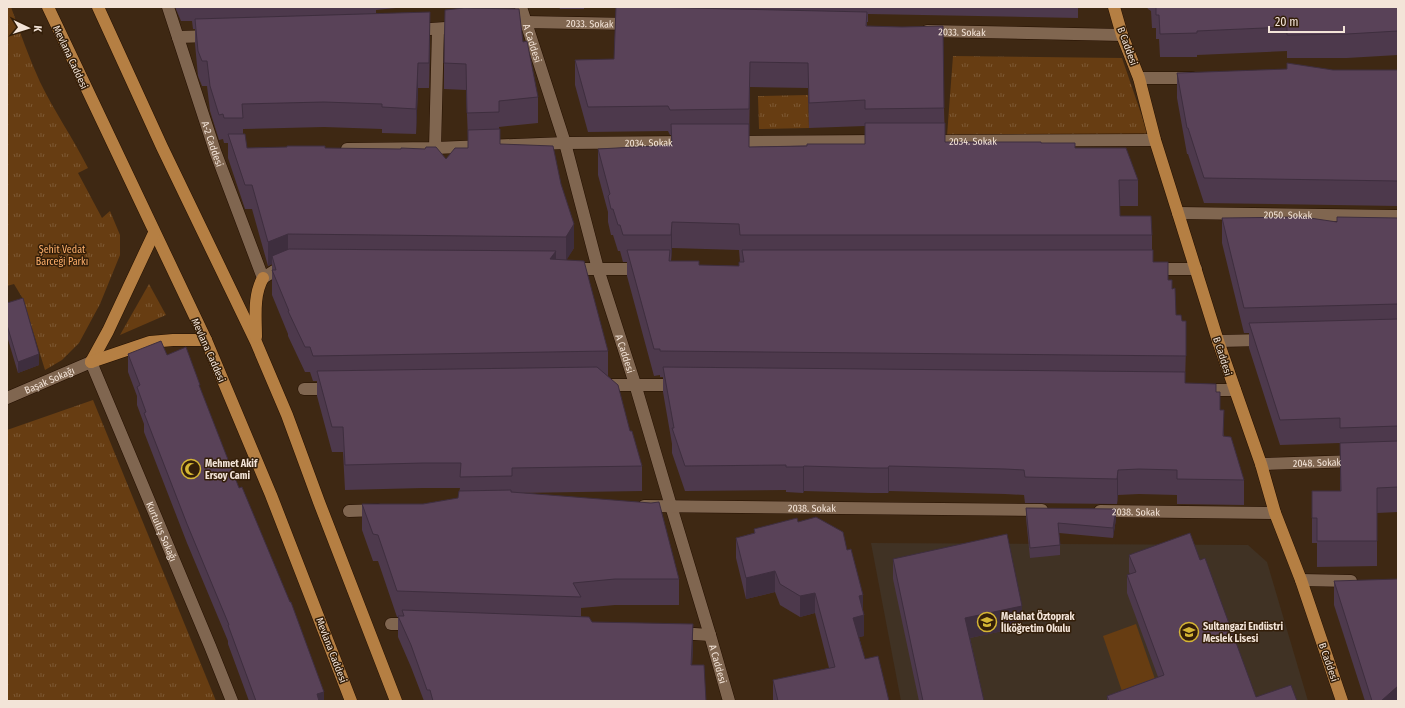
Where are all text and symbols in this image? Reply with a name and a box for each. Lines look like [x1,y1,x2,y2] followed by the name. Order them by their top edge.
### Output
[8,8,48,48] north arrow
[1269,8,1344,34] scale bar
[1275,15,1299,29] text: 20 m
[566,18,614,31] street label: 2033. Sokak
[520,23,544,64] street label: A Caddesi
[50,24,90,91] street label: Mevlana Caddesi
[31,25,44,33] text: K
[1115,25,1140,67] street label: B Caddesi
[938,26,986,39] street label: 2033. Sokak
[199,120,225,169] street label: A-2 Caddesi
[949,136,997,148] street label: 2034. Sokak
[625,137,673,150] street label: 2034. Sokak
[1264,209,1313,222] street label: 2050. Sokak
[36,244,88,268] park label: Şehit Vedat Barceği Parkı
[189,317,228,384] street label: Mevlana Caddesi
[612,333,636,375] street label: A Caddesi
[1210,335,1234,377] street label: B Caddesi
[23,365,77,397] street label: Başak Sokağı
[1293,456,1342,470] street label: 2048. Sokak
[180,458,202,480] mosque icon: Mehmet Akif Ersoy Cami
[205,458,258,482] place label: Mehmet Akif Ersoy Cami
[143,500,179,563] street label: Kurtuluş Sokağı
[788,502,836,515] street label: 2038. Sokak
[1112,506,1160,519] street label: 2038. Sokak
[1001,610,1076,635] place label: Melahat Öztoprak İlköğretim Okulu
[976,611,998,633] school or university icon: Melahat Öztoprak İlköğretim Okulu
[313,616,349,685] street label: Mevlana Caddesi
[1178,621,1200,643] school or university icon: Sultangazi Endüstri Meslek Lisesi
[1203,621,1283,645] place label: Sultangazi Endüstri Meslek Lisesi
[1316,641,1340,683] street label: B Caddesi
[706,643,729,685] street label: A Caddesi

